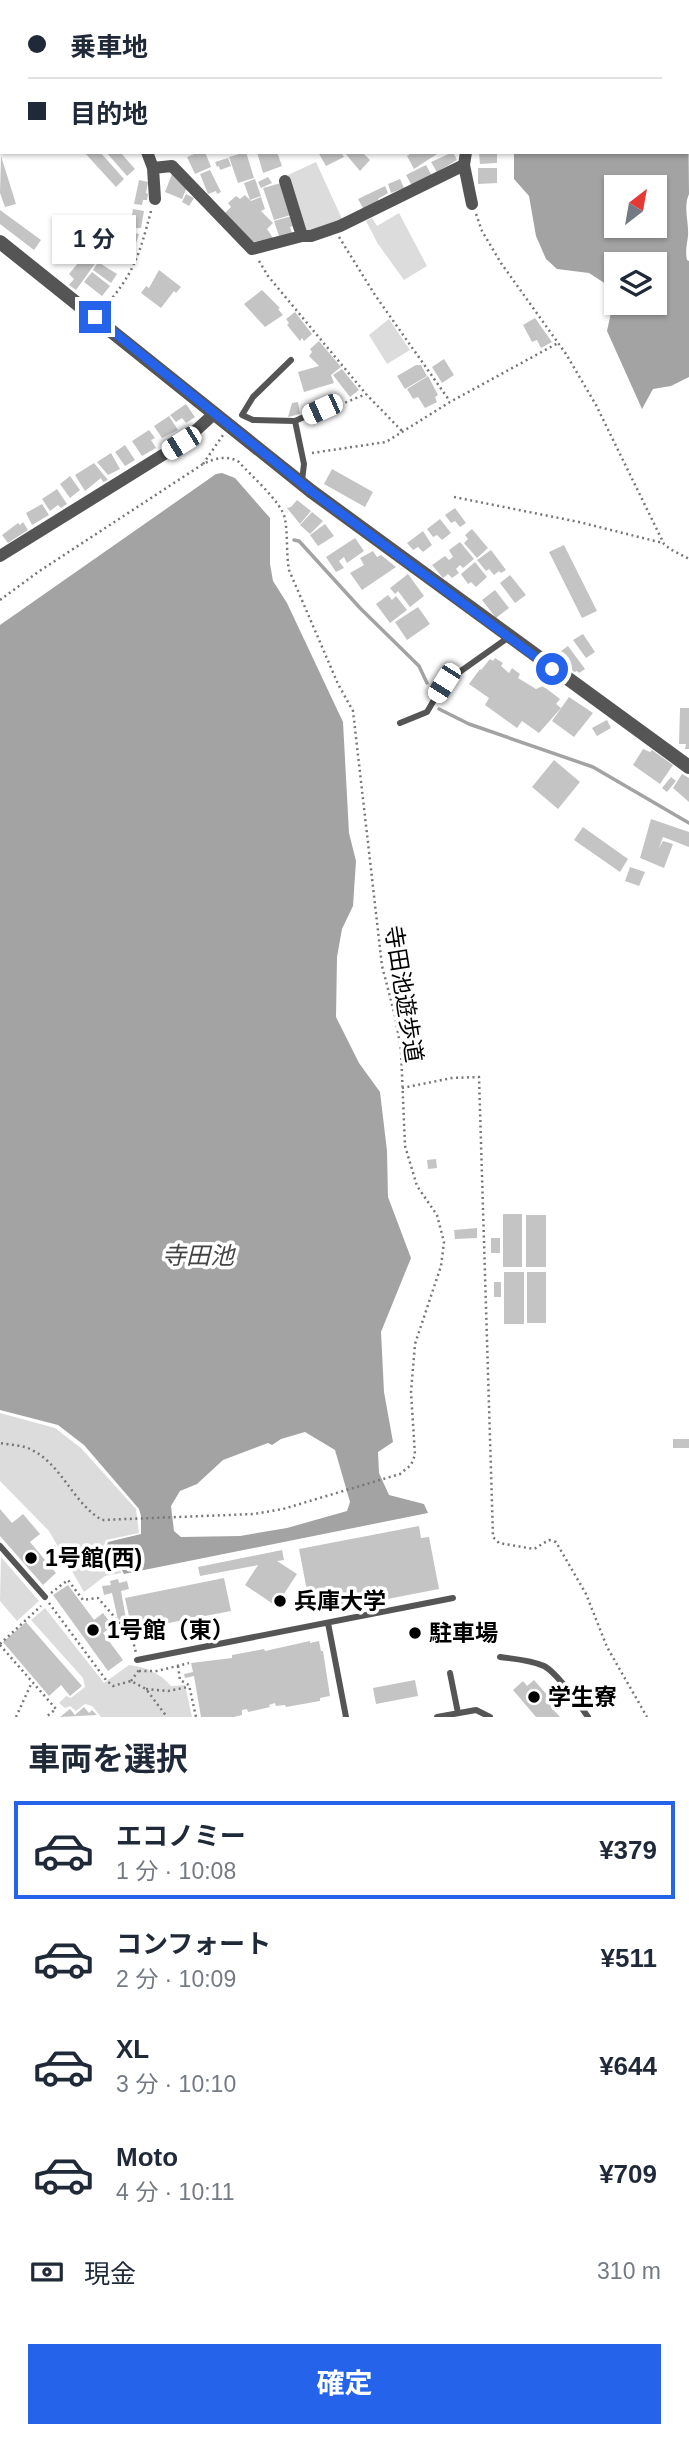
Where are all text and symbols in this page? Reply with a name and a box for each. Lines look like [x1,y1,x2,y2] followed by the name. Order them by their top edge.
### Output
[70,32,148,62] text: 乗車地
[70,99,148,129] text: 目的地
[604,175,667,238] north arrow
[604,175,667,315] map controls
[53,216,137,264] callout: 1 分
[73,226,115,252] text: 1 分
[604,252,667,315] button: layers
[79,301,111,333] route end
[299,391,346,427] car
[158,423,205,463] car
[536,653,568,685] route start
[424,660,465,706] car
[380,924,428,1064] street label: 寺田池遊歩道
[162,1242,236,1269] water label: 寺田池
[45,1545,142,1571] place label: 1号館(西)
[23,1550,39,1566] marker: 1号館(西)
[294,1588,386,1614] place label: 兵庫大学
[272,1593,288,1609] marker: 兵庫大学
[107,1617,235,1643] place label: 1号館（東）
[429,1620,498,1646] place label: 駐車場
[85,1622,101,1638] marker: 1号館（東）
[407,1625,423,1641] marker: 駐車場
[548,1684,617,1710] place label: 学生寮
[526,1689,542,1705] marker: 学生寮
[28,1741,188,1777] text: 車両を選択
[32,1819,95,1882] icon: car
[116,1821,246,1851] text: エコノミー
[599,1835,657,1865] text: ¥379
[116,1858,236,1884] text: 1 分 · 10:08
[32,1927,95,1990] icon: car
[116,1929,271,1959] text: コンフォート
[601,1943,657,1973] text: ¥511
[116,1966,236,1992] text: 2 分 · 10:09
[116,2034,149,2064] text: XL
[32,2035,95,2098] icon: car
[599,2051,657,2081] text: ¥644
[116,2071,236,2097] text: 3 分 · 10:10
[116,2142,178,2172] text: Moto
[32,2143,95,2206] icon: car
[599,2159,657,2189] text: ¥709
[116,2179,234,2205] text: 4 分 · 10:11
[28,2253,66,2291] icon: cash
[597,2258,661,2284] text: 310 m
[84,2259,136,2289] text: 現金
[28,2344,661,2424] button: 確定

